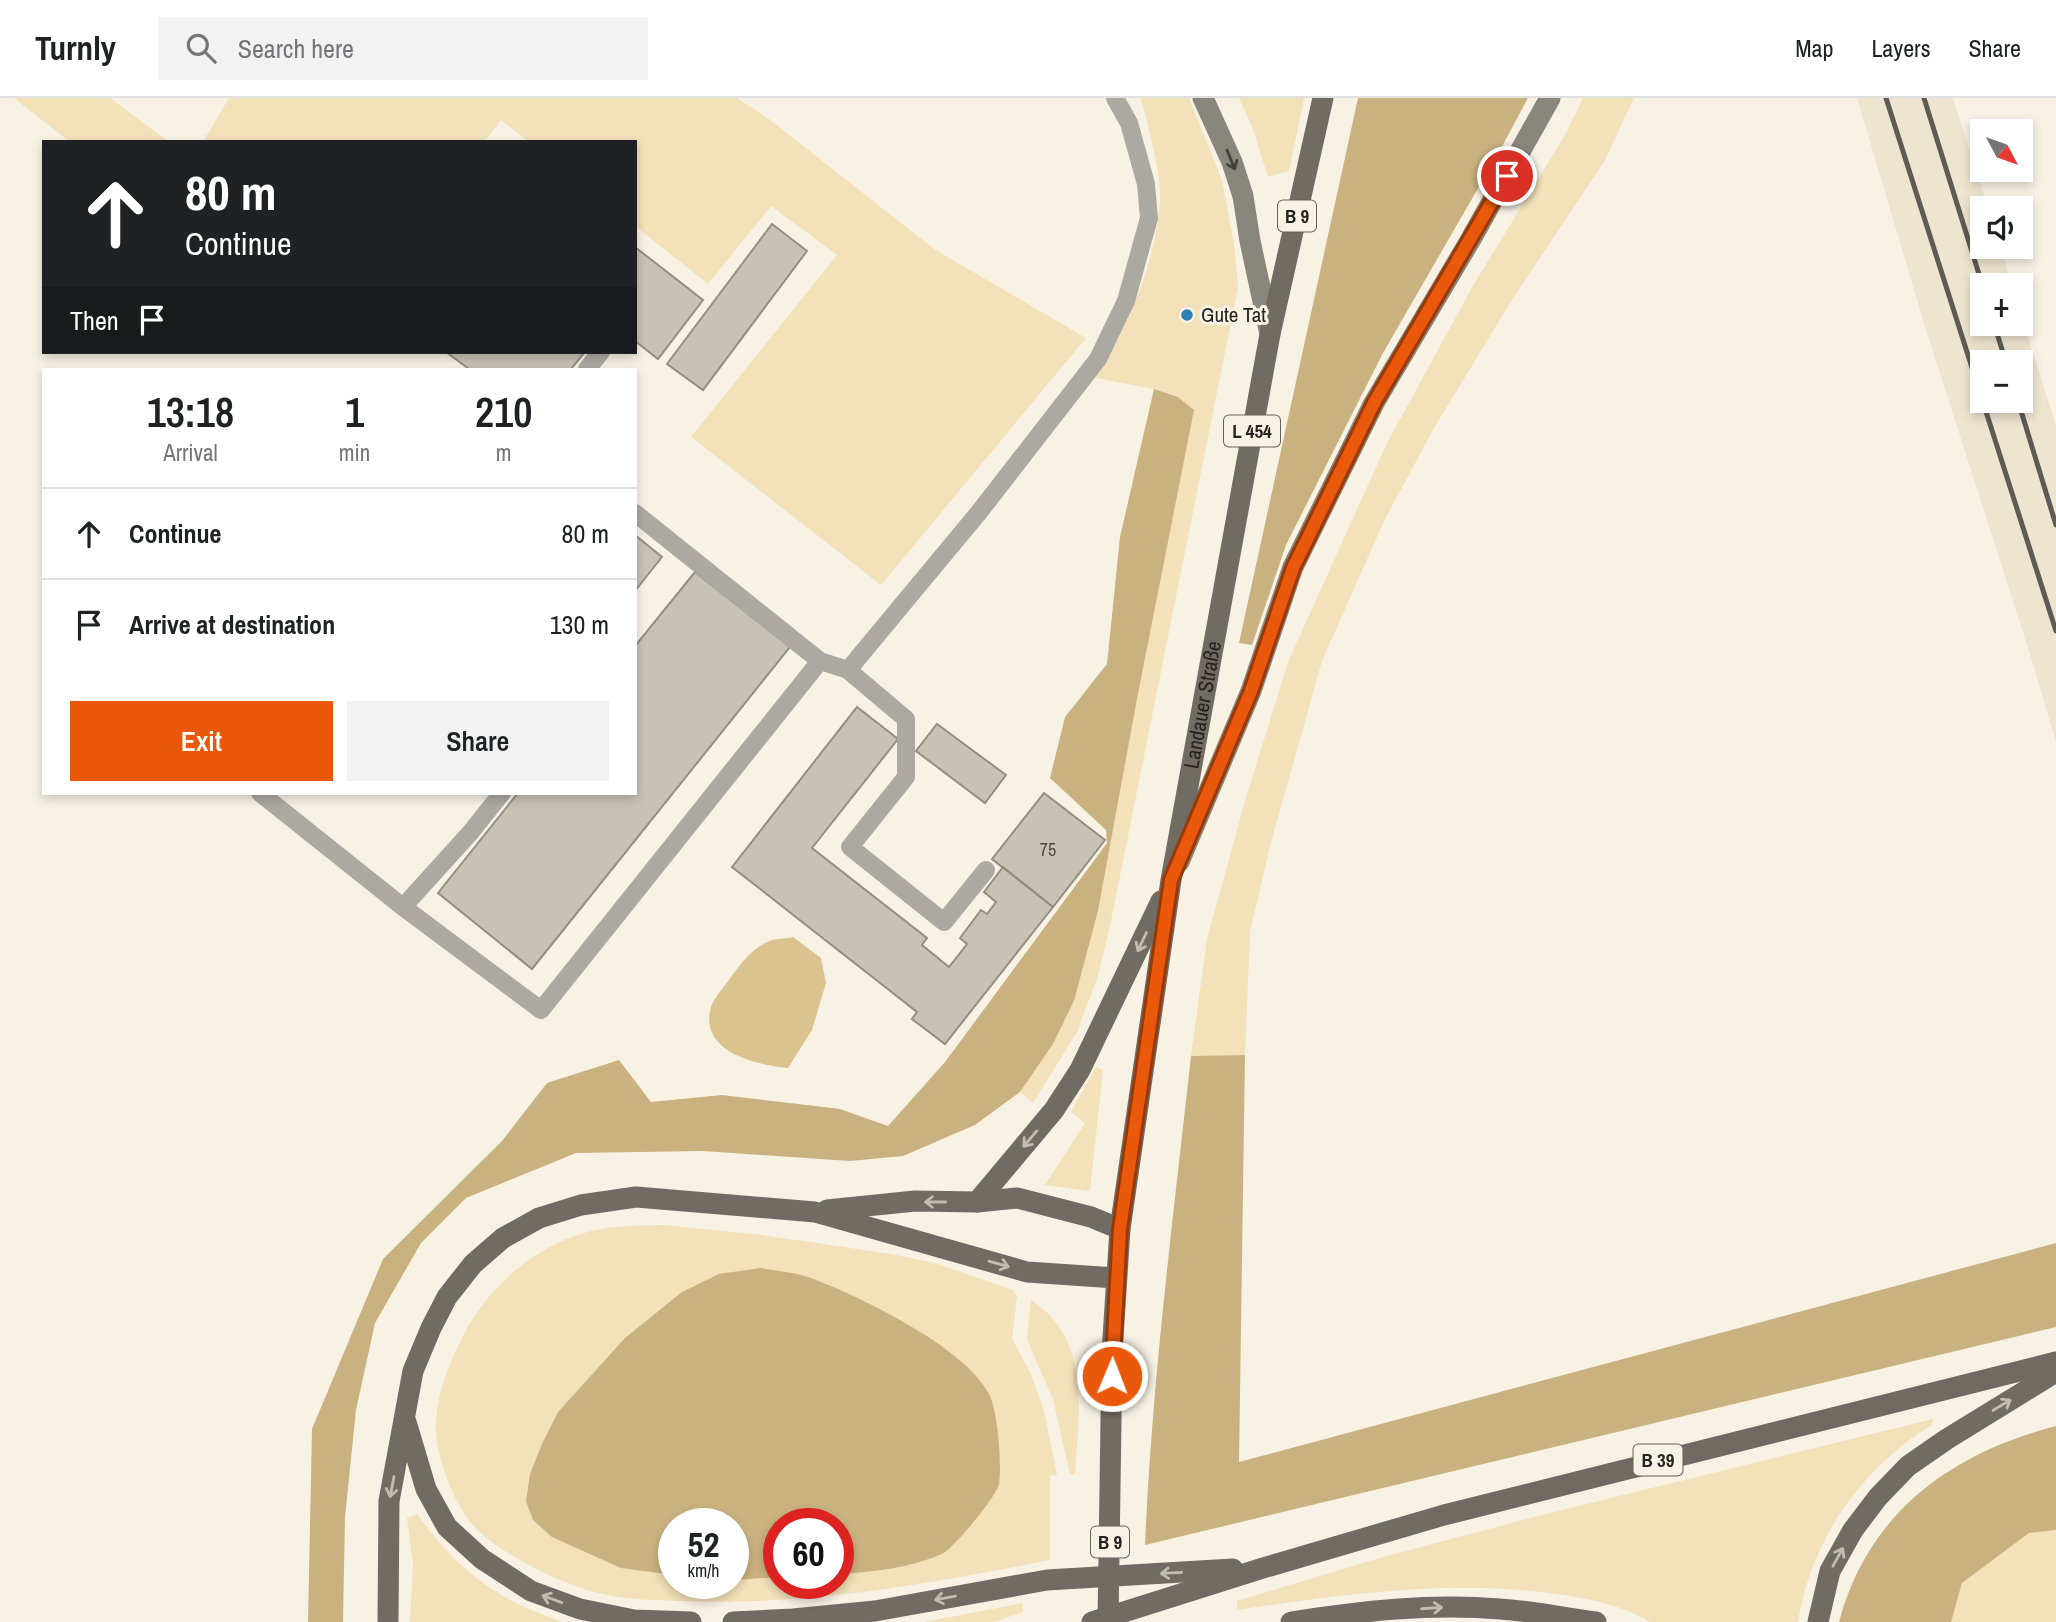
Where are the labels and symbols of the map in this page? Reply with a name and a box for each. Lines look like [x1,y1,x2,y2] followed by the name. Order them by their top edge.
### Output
[1970,119,2034,182] north arrow
[1477,146,1537,206] pin
[1225,149,1238,171] one-way arrow
[1278,200,1316,232] road number: B 9
[1201,300,1266,329] place label: Gute Tat
[1179,307,1195,323] marker: Gute Tat
[1224,416,1280,446] road number: L 454
[1176,639,1228,771] street label: Landauer Straße
[1040,837,1056,862] house number: 75
[1135,931,1148,952] one-way arrow
[1023,1129,1038,1147] one-way arrow
[923,1195,946,1208] one-way arrow
[987,1259,1009,1272] one-way arrow
[1075,1339,1149,1413] position arrow
[1991,1398,2011,1412] one-way arrow
[1634,1444,1682,1476] road number: B 39
[384,1475,398,1498] one-way arrow
[763,1508,854,1599] speed limit sign: 60
[1091,1526,1129,1558] road number: B 9
[1832,1547,1845,1568] one-way arrow
[1160,1567,1182,1580] one-way arrow
[542,1592,564,1604] one-way arrow
[934,1592,957,1606] one-way arrow
[1420,1601,1443,1614] one-way arrow

